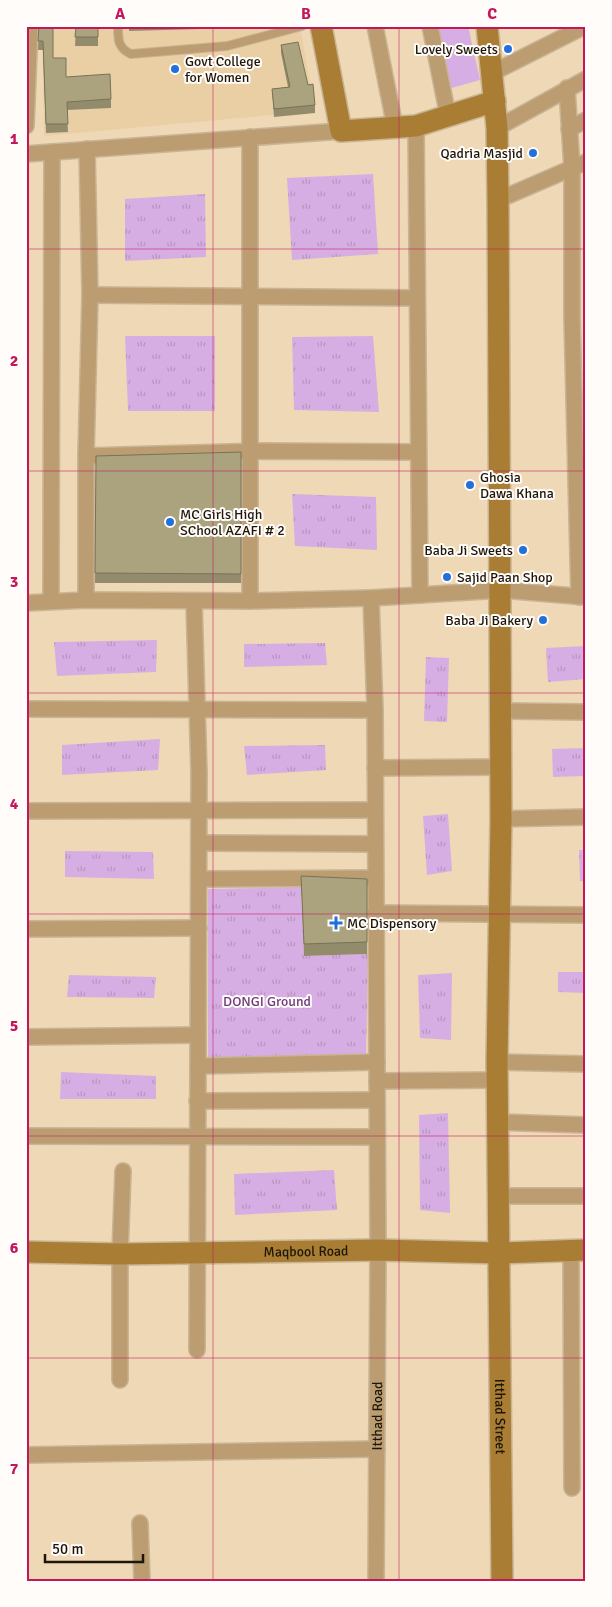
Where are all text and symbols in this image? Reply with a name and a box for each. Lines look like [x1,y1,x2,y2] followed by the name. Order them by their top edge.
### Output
[115,4,126,24] text: A
[301,4,311,24] text: B
[487,4,497,24] text: C
[415,41,498,58] place label: Lovely Sweets
[502,43,514,55] marker: Lovely Sweets
[185,53,261,86] place label: Govt College for Women
[169,63,181,75] marker: Govt College for Women
[10,129,19,149] text: 1
[441,145,523,162] place label: Qadria Masjid
[527,147,539,159] marker: Qadria Masjid
[10,351,18,371] text: 2
[480,469,554,502] place label: Ghosia Dawa Khana
[464,479,476,491] marker: Ghosia Dawa Khana
[180,506,285,539] place label: MC Girls High SChool AZAFI # 2
[164,516,176,528] marker: MC Girls High SChool AZAFI # 2
[424,542,513,559] place label: Baba Ji Sweets
[517,544,529,556] marker: Baba Ji Sweets
[457,569,553,586] place label: Sajid Paan Shop
[441,571,453,583] marker: Sajid Paan Shop
[10,572,18,592] text: 3
[445,612,533,629] place label: Baba Ji Bakery
[537,614,549,626] marker: Baba Ji Bakery
[10,794,19,814] text: 4
[347,915,437,932] place label: MC Dispensory
[329,916,343,930] marker: MC Dispensory
[223,993,311,1010] park label: DONGI Ground
[10,1016,18,1036] text: 5
[10,1238,19,1258] text: 6
[263,1242,349,1261] street label: Maqbool Road
[491,1379,509,1454] street label: Itthad Street
[369,1381,386,1451] street label: Itthad Road
[10,1459,19,1479] text: 7
[45,1532,142,1564] scale bar
[52,1540,83,1558] text: 50 m

